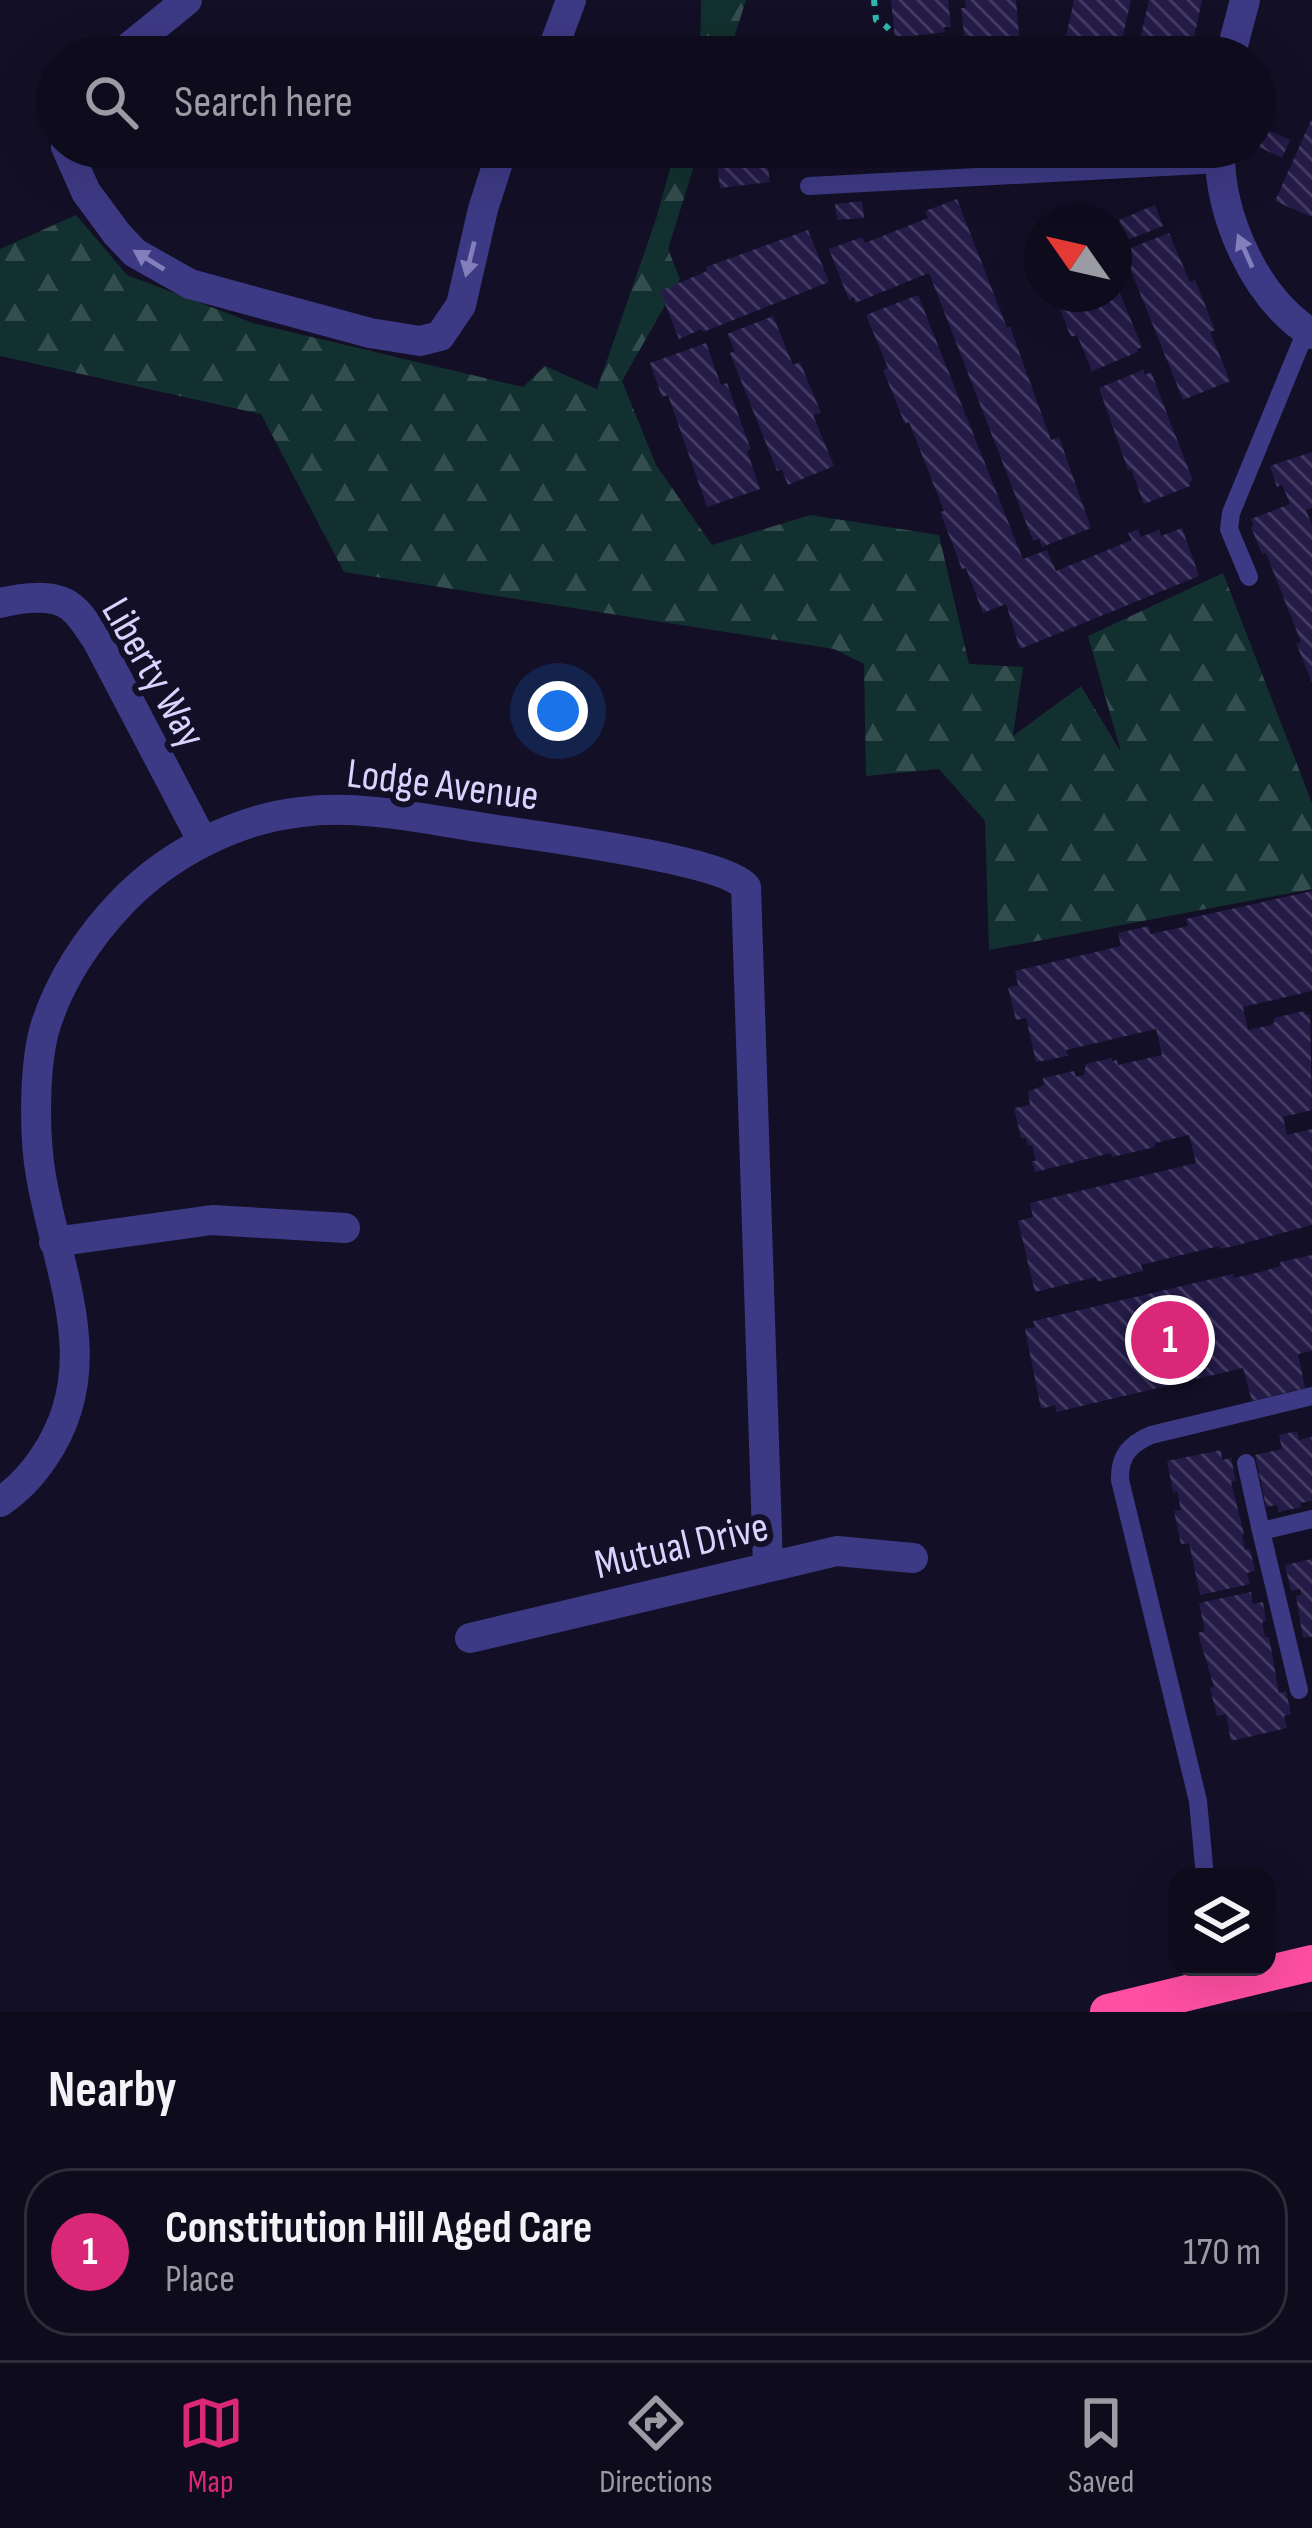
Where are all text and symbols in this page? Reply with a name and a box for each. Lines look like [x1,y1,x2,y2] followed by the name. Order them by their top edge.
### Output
[36,36,1276,168] search box
[78,69,144,135] icon: search
[174,75,353,130] text: Search here
[1024,204,1132,312] north arrow
[1235,233,1255,268] one-way arrow
[460,241,479,278] one-way arrow
[133,249,165,271] one-way arrow
[90,589,216,757] street label: Liberty Way
[528,681,588,741] your location
[344,748,542,823] street label: Lodge Avenue
[1131,1295,1209,1385] pin: 1
[590,1502,773,1591] street label: Mutual Drive
[1168,1868,1276,1976] map controls
[1168,1868,1276,1976] button: layers
[48,2060,177,2121] text: Nearby
[165,2201,592,2256] text: Constitution Hill Aged Care
[82,2229,98,2276] text: 1
[1183,2229,1261,2276] text: 170 m
[165,2256,235,2303] text: Place
[178,2390,244,2502] tab: Map
[599,2390,713,2502] tab: Directions
[1068,2390,1134,2502] tab: Saved

